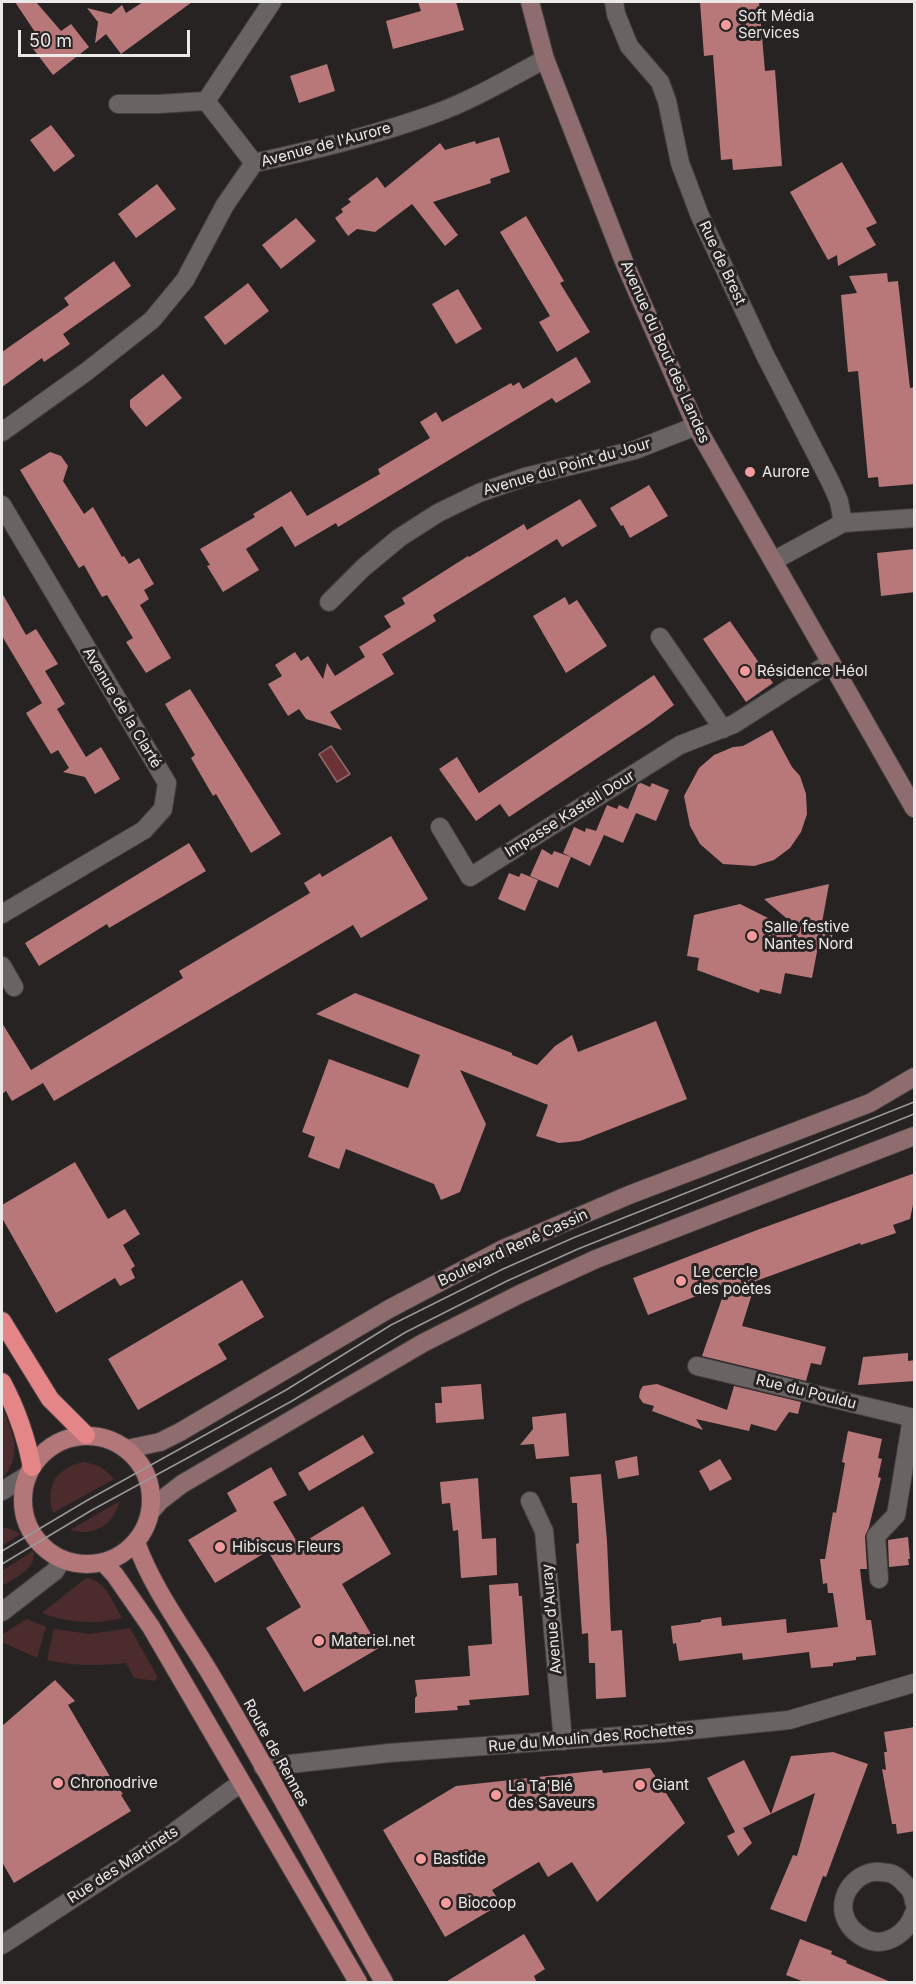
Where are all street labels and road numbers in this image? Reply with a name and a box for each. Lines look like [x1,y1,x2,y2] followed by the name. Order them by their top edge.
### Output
[259,119,393,171] street label: Avenue de l'Aurore
[695,218,749,308] street label: Rue de Brest
[617,258,713,446] street label: Avenue du Bout des Landes
[481,434,653,500] street label: Avenue du Point du Jour
[79,644,165,772] street label: Avenue de la Clarté
[502,767,638,861] street label: Impasse Kastell Dour
[435,1205,591,1291] street label: Boulevard René Cassin
[754,1371,858,1413] street label: Rue du Pouldu
[538,1563,566,1675] street label: Avenue d'Auray
[239,1696,313,1810] street label: Route de Rennes
[488,1720,694,1756] street label: Rue du Moulin des Rochettes
[64,1823,182,1907] street label: Rue des Martinets

